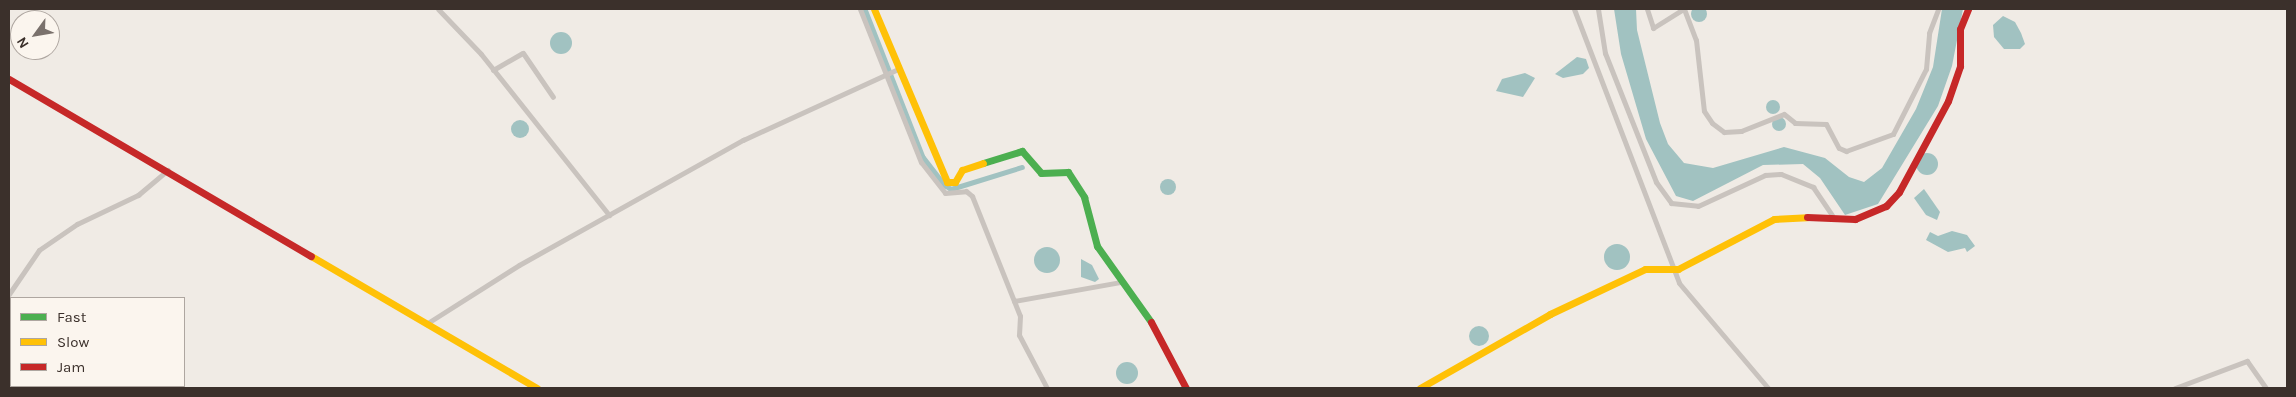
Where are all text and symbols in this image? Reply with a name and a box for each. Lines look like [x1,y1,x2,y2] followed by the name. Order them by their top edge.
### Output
[10,10,60,60] north arrow
[13,34,33,51] text: N
[10,297,185,387] legend
[57,308,86,326] text: Fast
[57,333,89,351] text: Slow
[57,358,85,376] text: Jam

